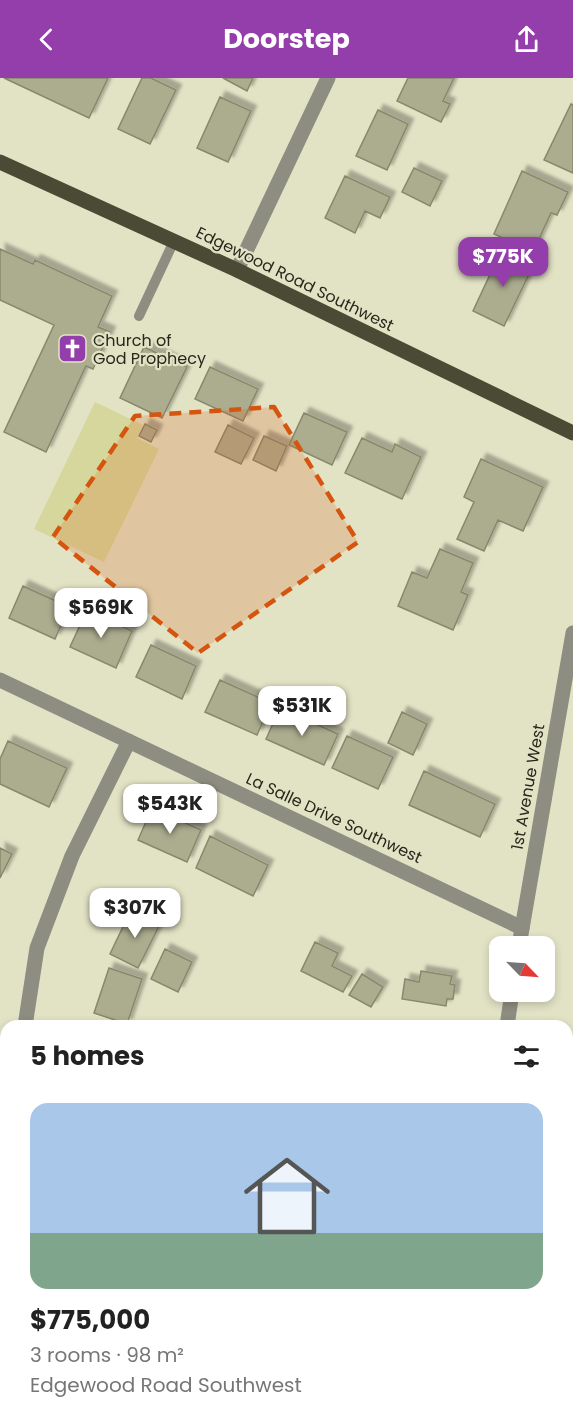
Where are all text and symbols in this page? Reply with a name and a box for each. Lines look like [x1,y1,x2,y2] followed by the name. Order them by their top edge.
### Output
[223,20,350,57] text: Doorstep
[30,23,63,56] icon: back
[510,23,543,56] icon: share
[192,221,398,337] street label: Edgewood Road Southwest
[461,237,545,288] pin: $775K
[472,242,534,270] text: $775K
[93,329,206,370] place label: Church of God Prophecy
[56,333,88,365] church icon: Church of God Prophecy
[59,588,143,639] pin: $569K
[68,593,134,621] text: $569K
[260,686,344,737] pin: $531K
[272,691,332,719] text: $531K
[506,722,550,852] street label: 1st Avenue West
[242,767,426,869] street label: La Salle Drive Southwest
[128,784,212,835] pin: $543K
[137,789,203,817] text: $543K
[93,888,177,939] pin: $307K
[104,893,166,921] text: $307K
[489,936,555,1002] north arrow
[489,936,555,1002] map controls
[30,1038,145,1074] text: 5 homes
[510,1040,543,1073] icon: filters
[233,1142,341,1250] icon: home
[30,1302,150,1338] text: $775,000
[30,1341,184,1369] text: 3 rooms · 98 m²
[30,1371,302,1399] text: Edgewood Road Southwest

